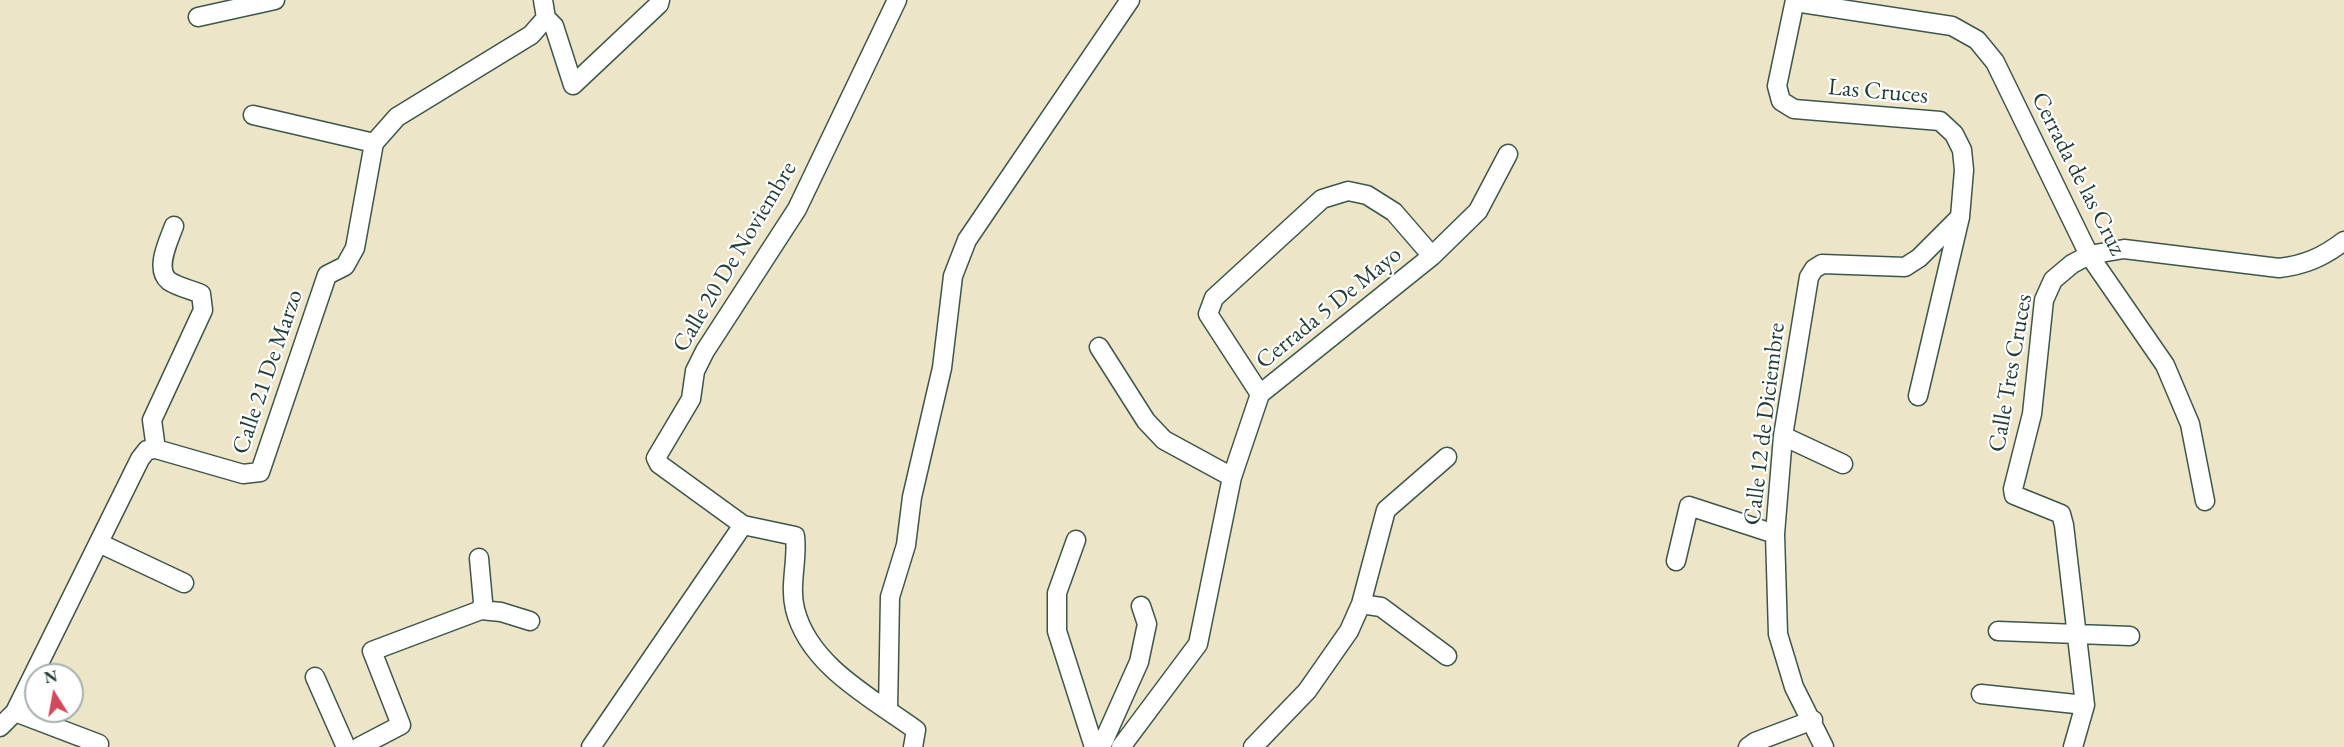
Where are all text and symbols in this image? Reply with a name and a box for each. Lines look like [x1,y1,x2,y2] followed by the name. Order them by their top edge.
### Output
[1827,73,1929,111] street label: Las Cruces
[2024,88,2132,260] street label: Cerrada de las Cruz
[667,157,803,357] street label: Calle 20 De Noviembre
[1250,240,1408,376] street label: Cerrada 5 De Mayo
[226,286,310,458] street label: Calle 21 De Marzo
[1983,292,2039,454] street label: Calle Tres Cruces
[1738,321,1792,527] street label: Calle 12 de Diciembre
[24,663,84,723] north arrow
[42,665,59,688] text: N

